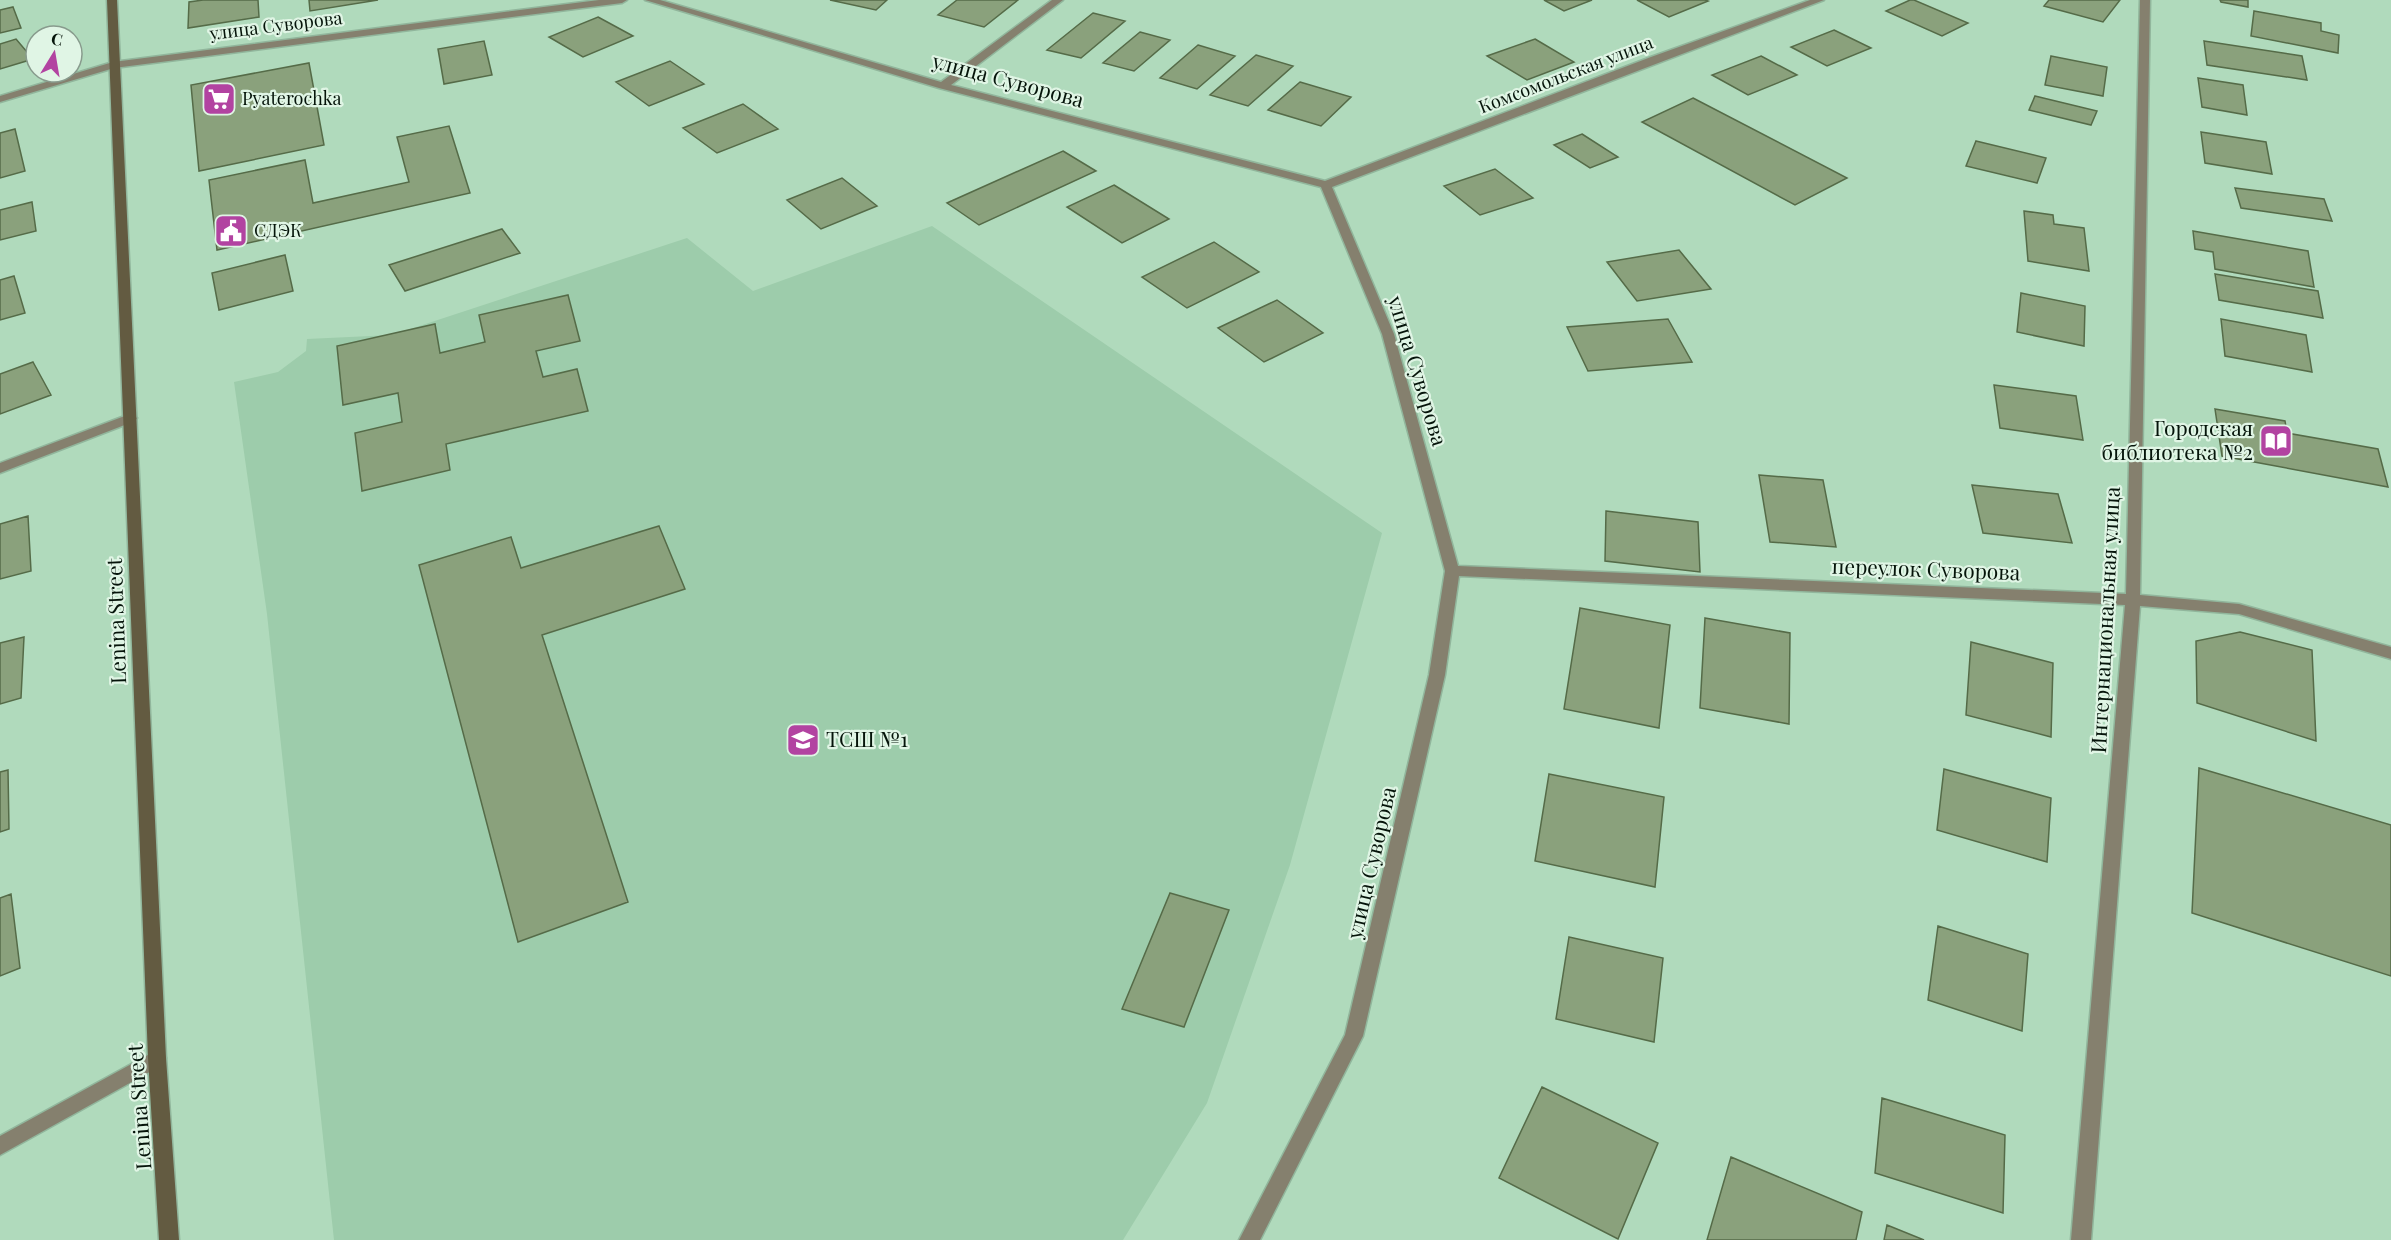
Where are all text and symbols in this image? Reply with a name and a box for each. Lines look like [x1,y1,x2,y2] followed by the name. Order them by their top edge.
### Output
[207,5,344,45] street label: улица Суворова
[24,24,84,84] north arrow
[49,27,64,50] text: С
[1475,30,1656,118] street label: Комсомольская улица
[929,45,1088,113] street label: улица Суворова
[201,81,237,117] supermarket icon: Pyaterochka
[242,86,342,110] place label: Pyaterochka
[213,213,249,249] public building icon: СДЭК
[254,218,302,242] place label: СДЭК
[1382,291,1455,449] street label: улица Суворова
[2101,413,2253,465] place label: Городская библиотека №2
[2258,423,2294,459] library icon: Городская библиотека №2
[2083,485,2125,754] street label: Интернациональная улица
[1831,551,2021,585] street label: переулок Суворова
[99,557,131,685] street label: Lenina Street
[785,722,821,758] school or university icon: ТСШ №1
[826,724,908,752] place label: ТСШ №1
[1339,783,1401,942] street label: улица Суворова
[120,1043,156,1171] street label: Lenina Street

